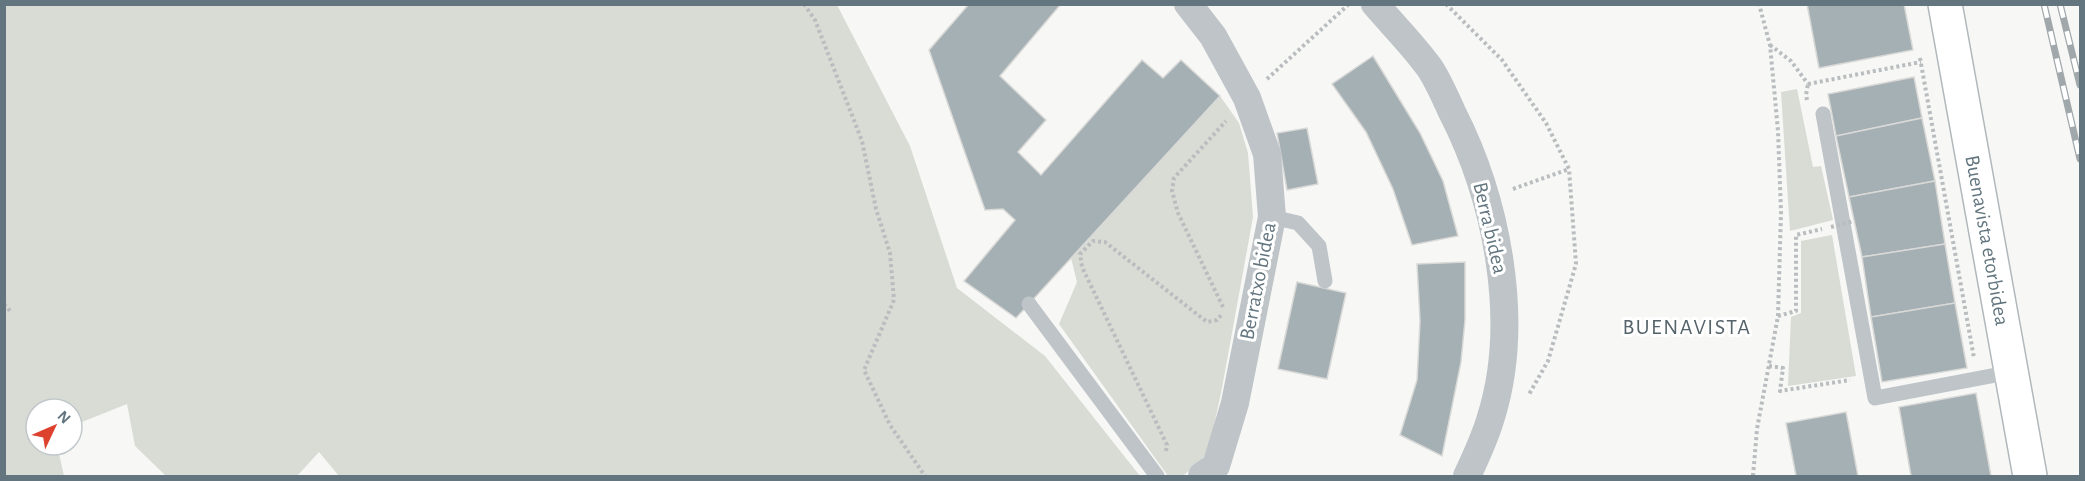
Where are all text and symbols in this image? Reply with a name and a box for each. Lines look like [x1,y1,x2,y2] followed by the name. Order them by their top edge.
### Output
[1962,153,2013,327] street label: Buenavista etorbidea
[1469,180,1511,276] street label: Berra bidea
[1236,220,1280,342] street label: Berratxo bidea
[1622,316,1752,338] district label: BUENAVISTA
[24,397,84,457] north arrow
[54,408,74,427] text: N

